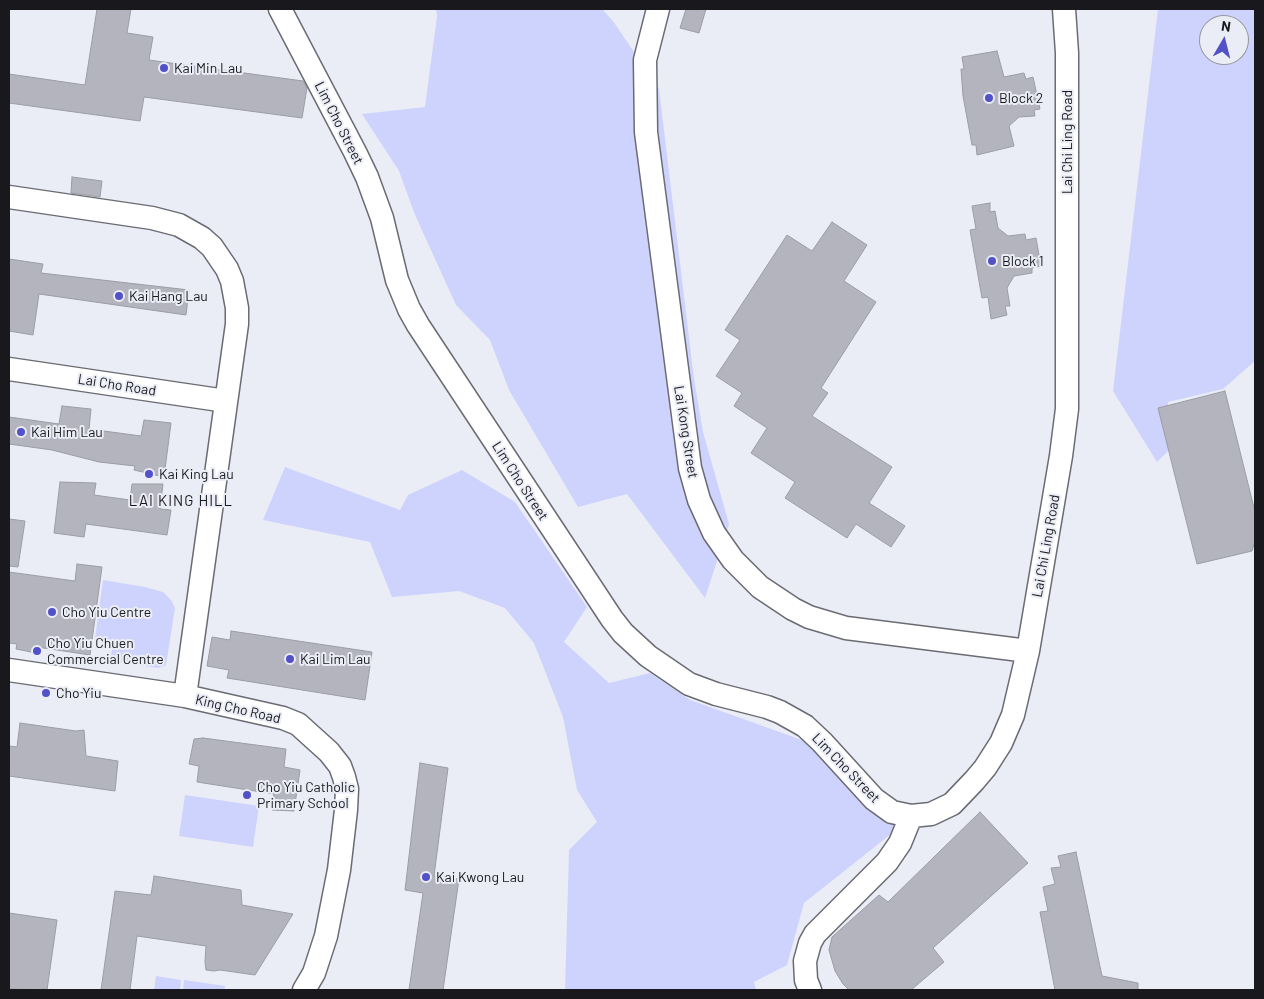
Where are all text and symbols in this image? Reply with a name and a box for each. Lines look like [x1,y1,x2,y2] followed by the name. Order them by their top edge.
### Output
[1199,15,1249,65] north arrow
[1220,17,1232,35] text: N
[174,60,243,76] place label: Kai Min Lau
[158,62,170,74] marker: Kai Min Lau
[311,79,367,167] street label: Lim Cho Street
[999,90,1043,106] place label: Block 2
[1059,90,1075,194] street label: Lai Chi Ling Road
[983,92,995,104] marker: Block 2
[1002,253,1044,269] place label: Block 1
[986,255,998,267] marker: Block 1
[129,288,208,304] place label: Kai Hang Lau
[113,290,125,302] marker: Kai Hang Lau
[77,371,157,399] street label: Lai Cho Road
[670,385,702,479] street label: Lai Kong Street
[31,424,103,440] place label: Kai Him Lau
[15,426,27,438] marker: Kai Him Lau
[488,438,552,524] street label: Lim Cho Street
[159,466,234,482] place label: Kai King Lau
[143,468,155,480] marker: Kai King Lau
[127,492,235,510] district label: LAI KING HILL
[1029,493,1063,599] street label: Lai Chi Ling Road
[62,604,151,620] place label: Cho Yiu Centre
[46,606,58,618] marker: Cho Yiu Centre
[47,635,164,668] place label: Cho Yiu Chuen Commercial Centre
[31,645,43,657] marker: Cho Yiu Chuen Commercial Centre
[300,651,371,667] place label: Kai Lim Lau
[284,653,296,665] marker: Kai Lim Lau
[56,685,101,701] place label: Cho Yiu
[40,687,52,699] marker: Cho Yiu
[194,691,282,727] street label: King Cho Road
[809,730,883,806] street label: Lim Cho Street
[257,779,355,812] place label: Cho Yiu Catholic Primary School
[241,789,253,801] marker: Cho Yiu Catholic Primary School
[436,869,524,885] place label: Kai Kwong Lau
[420,871,432,883] marker: Kai Kwong Lau

